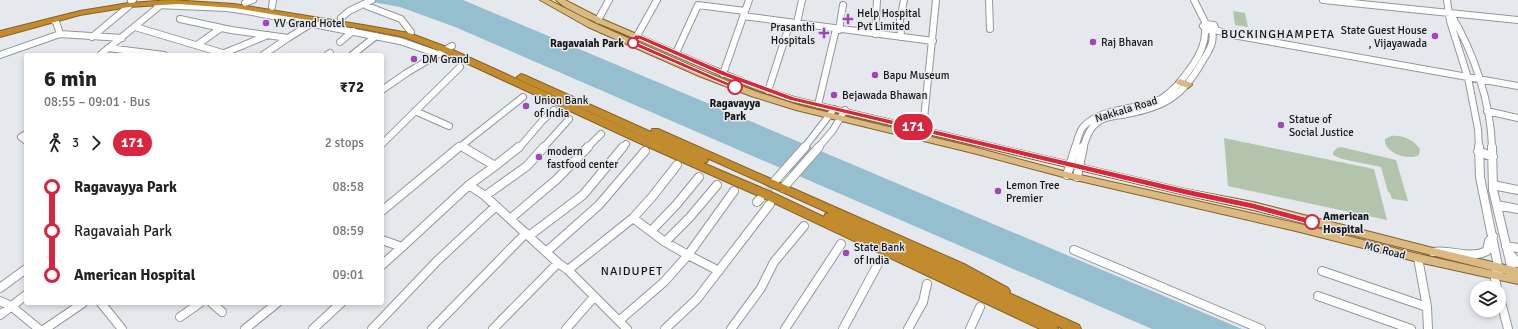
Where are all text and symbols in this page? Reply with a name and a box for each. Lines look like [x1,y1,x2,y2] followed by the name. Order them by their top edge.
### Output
[857,7,921,33] place label: Help Hospital Pvt Limited
[842,13,854,25] marker: Help Hospital Pvt Limited
[274,17,345,30] place label: YV Grand Hotel
[261,18,271,28] marker: YV Grand Hotel
[770,21,815,47] place label: Prasanthi Hospitals
[1341,24,1427,50] place label: State Guest House , Vijayawada
[818,27,830,39] marker: Prasanthi Hospitals
[1221,27,1335,42] district label: BUCKINGHAMPETA
[1430,31,1440,41] marker: State Guest House , Vijayawada
[1101,36,1153,49] place label: Raj Bhavan
[550,37,624,50] place label: Ragavaiah Park
[627,37,639,49] marker: Ragavaiah Park
[1088,37,1098,47] marker: Raj Bhavan
[422,53,469,66] place label: DM Grand
[409,54,419,64] marker: DM Grand
[44,65,97,92] text: 6 min
[883,69,950,82] place label: Bapu Museum
[870,70,880,80] marker: Bapu Museum
[340,78,364,96] text: ₹72
[727,79,743,95] marker: Ragavayya Park
[842,89,927,102] place label: Bejawada Bhawan
[829,90,839,100] marker: Bejawada Bhawan
[44,94,150,110] text: 08:55 – 09:01 · Bus
[534,94,589,120] place label: Union Bank of India
[1093,94,1159,125] street label: Nakkala Road
[710,97,761,123] place label: Ragavayya Park
[521,101,531,111] marker: Union Bank of India
[1289,113,1354,139] place label: Statue of Social Justice
[890,114,936,140] line badge: 171
[902,118,924,135] text: 171
[1276,120,1286,130] marker: Statue of Social Justice
[44,132,66,154] icon: walk
[85,132,107,154] icon: forward
[121,134,144,151] text: 171
[72,135,79,151] text: 3
[325,135,364,151] text: 2 stops
[547,145,618,171] place label: modern fastfood center
[534,152,544,162] marker: modern fastfood center
[74,178,177,196] text: Ragavayya Park
[332,179,364,195] text: 08:58
[1006,179,1060,205] place label: Lemon Tree Premier
[993,186,1003,196] marker: Lemon Tree Premier
[1323,210,1369,236] place label: American Hospital
[1304,214,1320,230] marker: American Hospital
[74,222,172,240] text: Ragavaiah Park
[332,223,364,239] text: 08:59
[1363,239,1407,262] street label: MG Road
[854,241,905,267] place label: State Bank of India
[841,248,851,258] marker: State Bank of India
[601,264,663,279] district label: NAIDUPET
[74,266,195,284] text: American Hospital
[332,267,364,283] text: 09:01
[1470,281,1506,317] map controls
[1470,281,1506,317] button: layers

